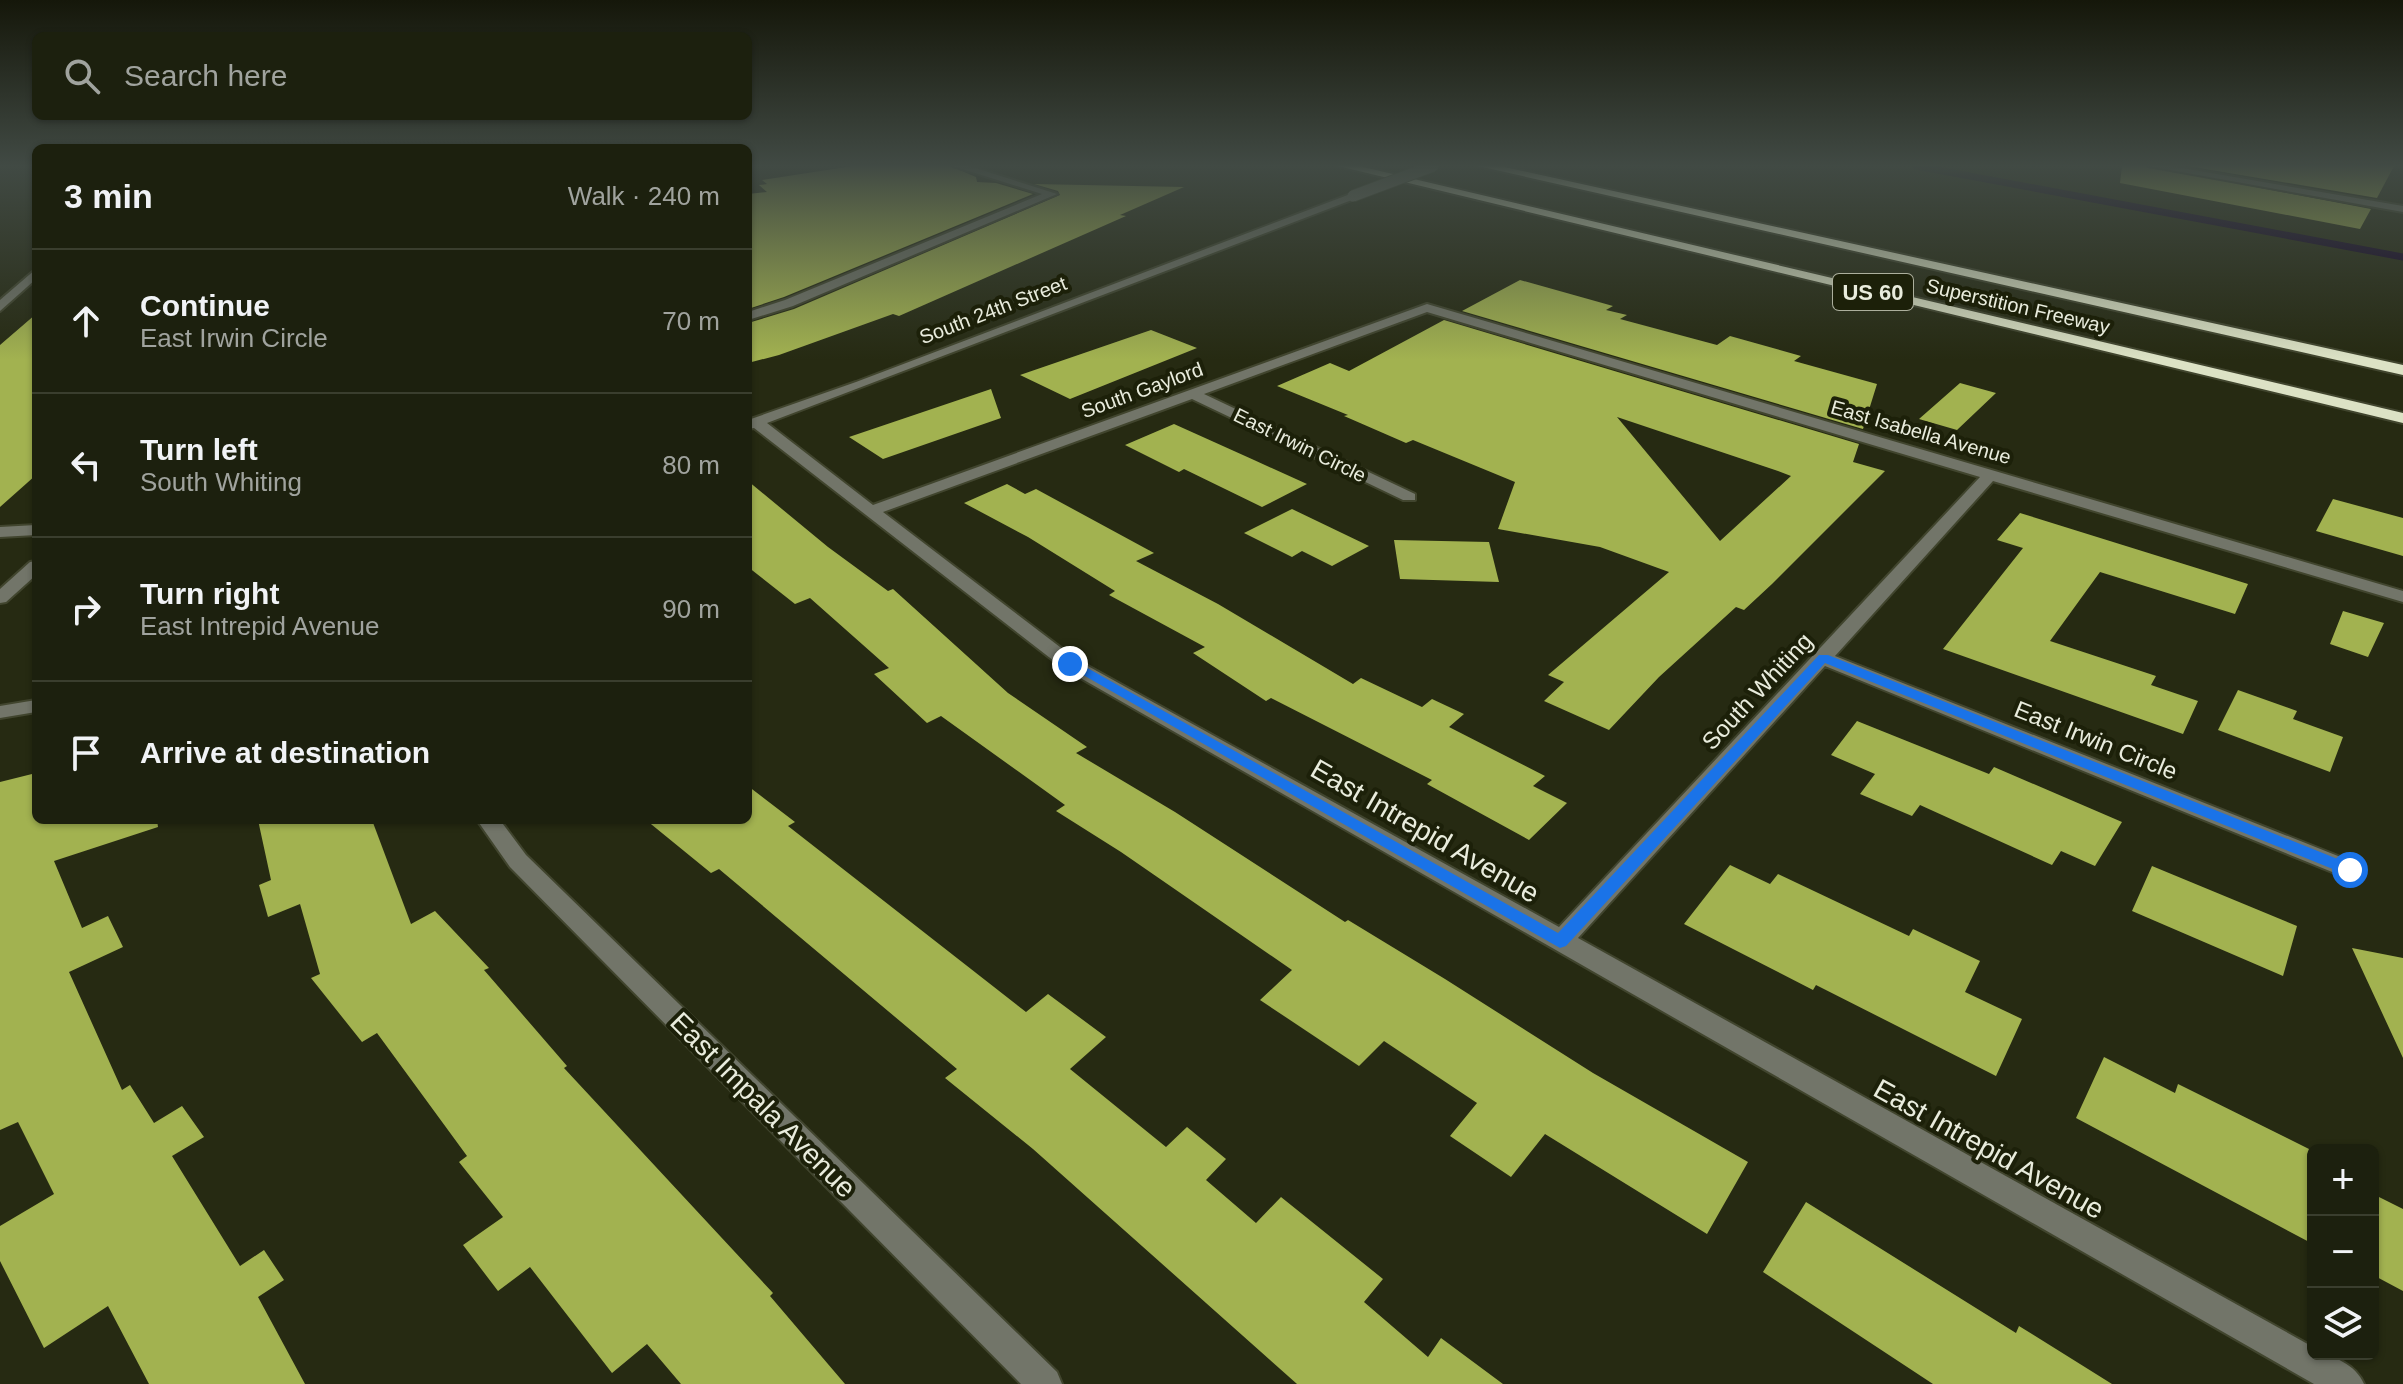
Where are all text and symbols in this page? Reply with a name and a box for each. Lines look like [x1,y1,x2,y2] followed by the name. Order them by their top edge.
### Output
[32,32,752,120] search box
[60,54,104,98] icon: search
[124,59,287,92] text: Search here
[64,177,153,215] text: 3 min
[568,181,720,211] text: Walk · 240 m
[916,272,1070,348] street label: South 24th Street
[1833,274,1913,310] road number: US 60
[1924,274,2112,338] street label: Superstition Freeway
[140,289,270,322] text: Continue
[64,299,108,343] icon: ahead
[662,306,720,336] text: 70 m
[140,323,328,353] text: East Irwin Circle
[1078,358,1206,422] street label: South Gaylord
[1828,396,2014,468] street label: East Isabella Avenue
[1230,403,1370,487] street label: East Irwin Circle
[140,433,258,466] text: Turn left
[64,443,108,487] icon: left
[662,450,720,480] text: 80 m
[140,467,302,497] text: South Whiting
[140,577,279,610] text: Turn right
[64,587,108,631] icon: right
[662,594,720,624] text: 90 m
[140,611,379,641] text: East Intrepid Avenue
[1696,627,1818,755] street label: South Whiting
[1052,646,1088,682] route end
[2011,695,2181,785] street label: East Irwin Circle
[64,731,108,775] icon: arrive
[140,736,430,769] text: Arrive at destination
[1306,753,1544,909] street label: East Intrepid Avenue
[2332,852,2368,888] route start
[664,1006,862,1204] street label: East Impala Avenue
[1869,1073,2109,1225] street label: East Intrepid Avenue
[2307,1144,2379,1360] map controls
[2307,1144,2379,1216] button: +
[2307,1216,2379,1288] button: −
[2307,1288,2379,1360] button: layers

